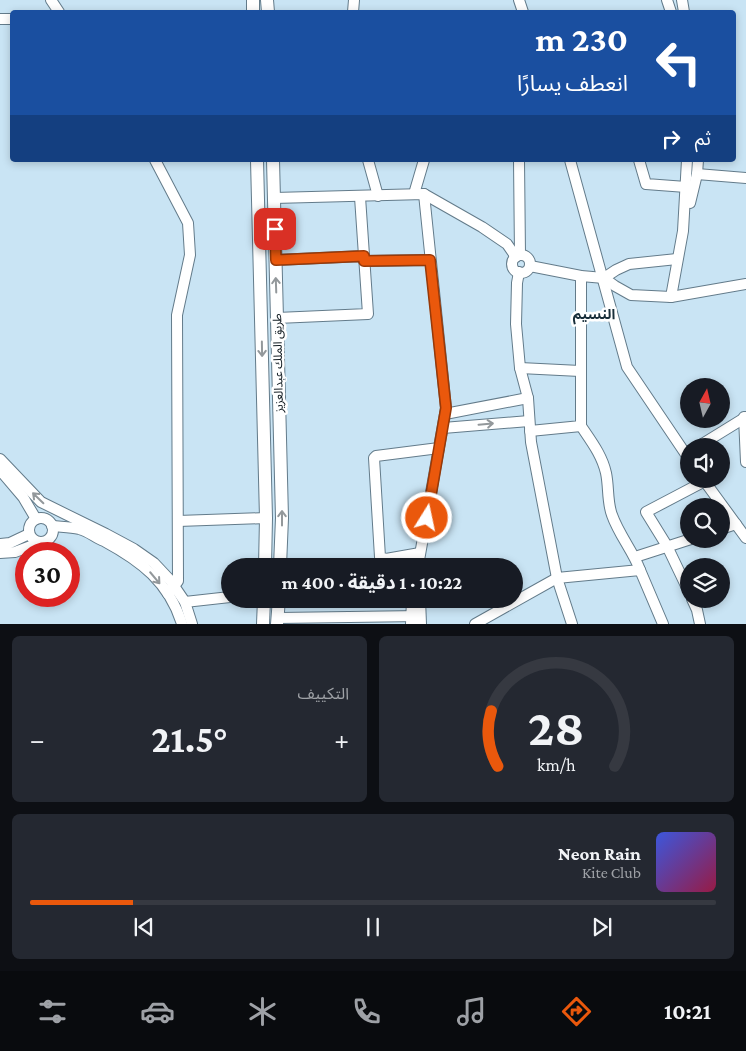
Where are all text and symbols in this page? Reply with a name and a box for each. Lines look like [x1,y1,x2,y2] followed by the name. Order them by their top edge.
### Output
[535,20,628,59] text: 230 m
[646,30,711,95] icon: left
[517,71,628,96] text: انعطف يسارًا
[657,125,685,153] icon: right
[695,128,711,149] text: ثم
[254,208,296,250] pin
[261,215,289,243] icon: arrive
[271,277,281,294] one-way arrow
[573,306,615,325] district label: النسيم
[270,313,287,414] street label: طريق الملك عبدالعزيز
[257,340,266,356] one-way arrow
[680,378,730,428] north arrow
[680,378,730,608] map controls
[478,420,494,429] one-way arrow
[680,438,730,488] button: sound
[400,491,452,543] position arrow
[31,492,44,504] one-way arrow
[680,498,730,548] button: search
[277,510,287,526] one-way arrow
[15,542,80,607] speed limit sign: 30
[680,558,730,608] button: layers
[150,572,161,585] one-way arrow
[282,572,462,593] text: 10:22 · 1 دقيقة · 400 m
[297,685,349,702] text: التكييف
[528,698,585,756] text: 28
[151,718,228,760] text: 21.5°
[30,724,45,755] text: −
[334,724,349,755] text: +
[537,755,576,775] text: km/h
[558,843,641,864] text: Neon Rain
[582,864,641,881] text: Kite Club
[130,913,158,941] icon: previous
[359,913,387,941] icon: pause
[588,913,616,941] icon: next
[35,994,70,1029] icon: filters
[140,994,175,1029] icon: car
[245,994,280,1029] icon: climate
[349,994,384,1029] icon: phone
[454,994,489,1029] icon: music
[559,994,594,1029] icon: directions
[664,999,711,1024] text: 10:21

